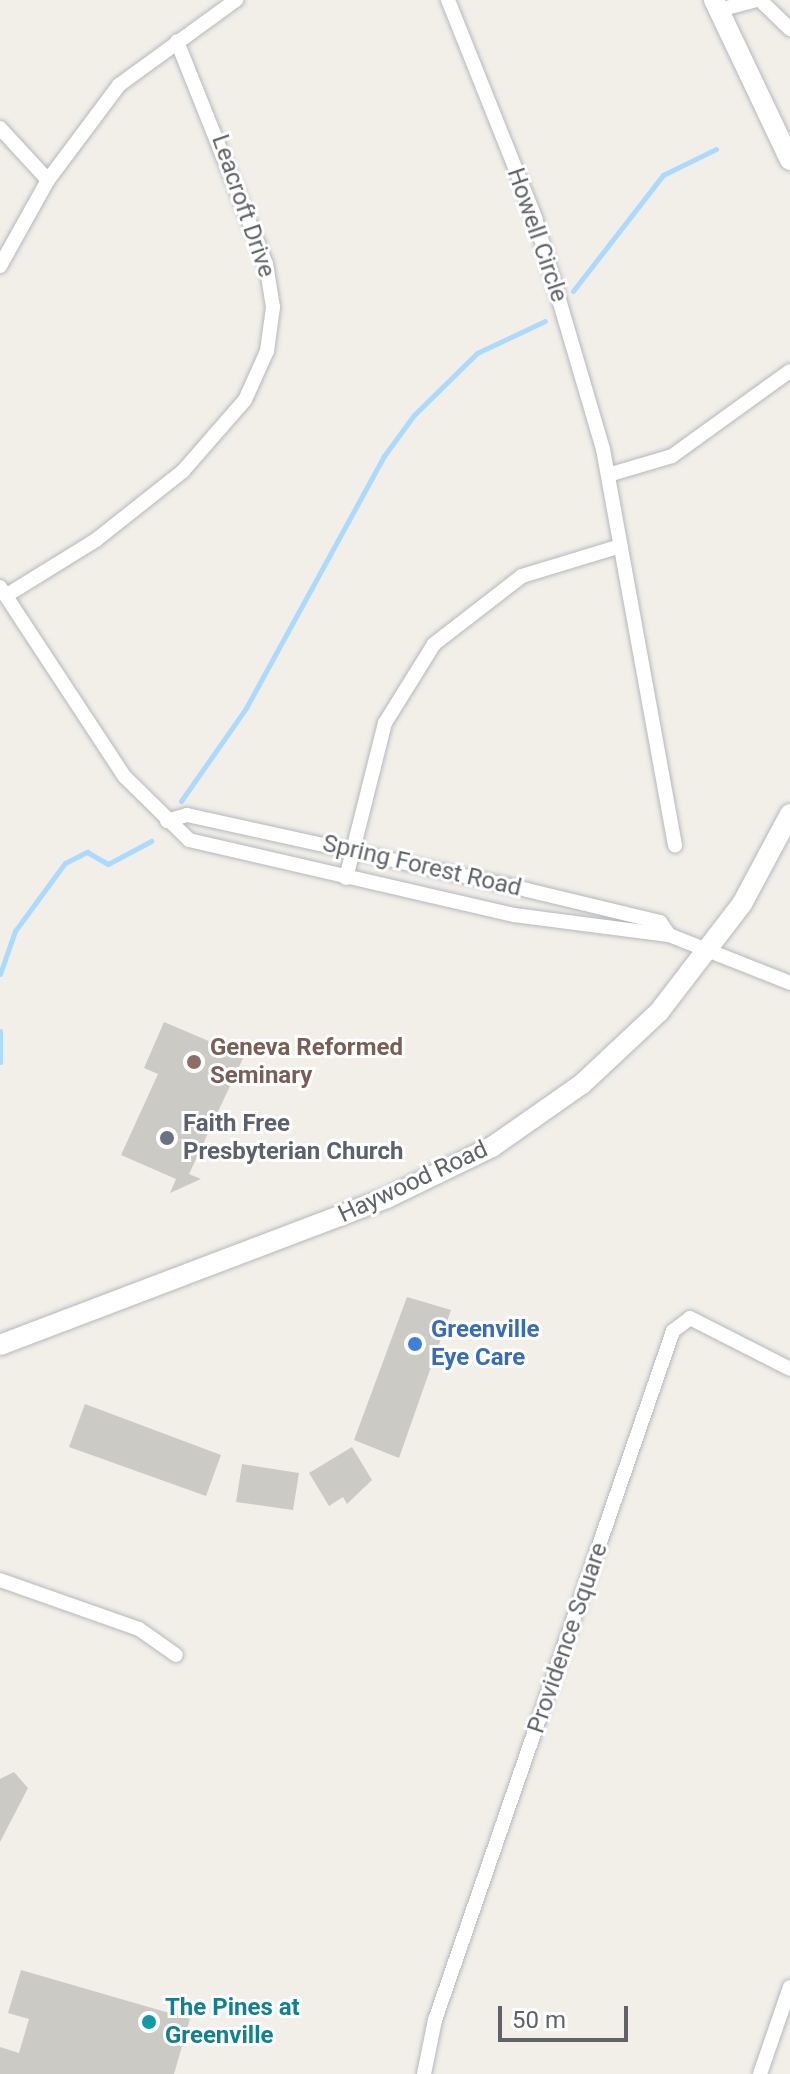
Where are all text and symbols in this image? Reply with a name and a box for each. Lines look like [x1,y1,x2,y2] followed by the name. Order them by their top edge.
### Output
[205,131,281,281] street label: Leacroft Drive
[501,164,573,306] street label: Howell Circle
[320,829,524,903] street label: Spring Forest Road
[210,1034,403,1090] place label: Geneva Reformed Seminary
[185,1053,203,1071] marker: Geneva Reformed Seminary
[183,1110,403,1166] place label: Faith Free Presbyterian Church
[158,1129,176,1147] marker: Faith Free Presbyterian Church
[334,1135,492,1229] street label: Haywood Road
[431,1316,539,1372] place label: Greenville Eye Care
[406,1335,424,1353] marker: Greenville Eye Care
[522,1539,614,1737] street label: Providence Square
[502,1990,632,2040] scale bar
[165,1994,300,2050] place label: The Pines at Greenville
[512,2006,566,2034] text: 50 m
[140,2013,158,2031] marker: The Pines at Greenville

